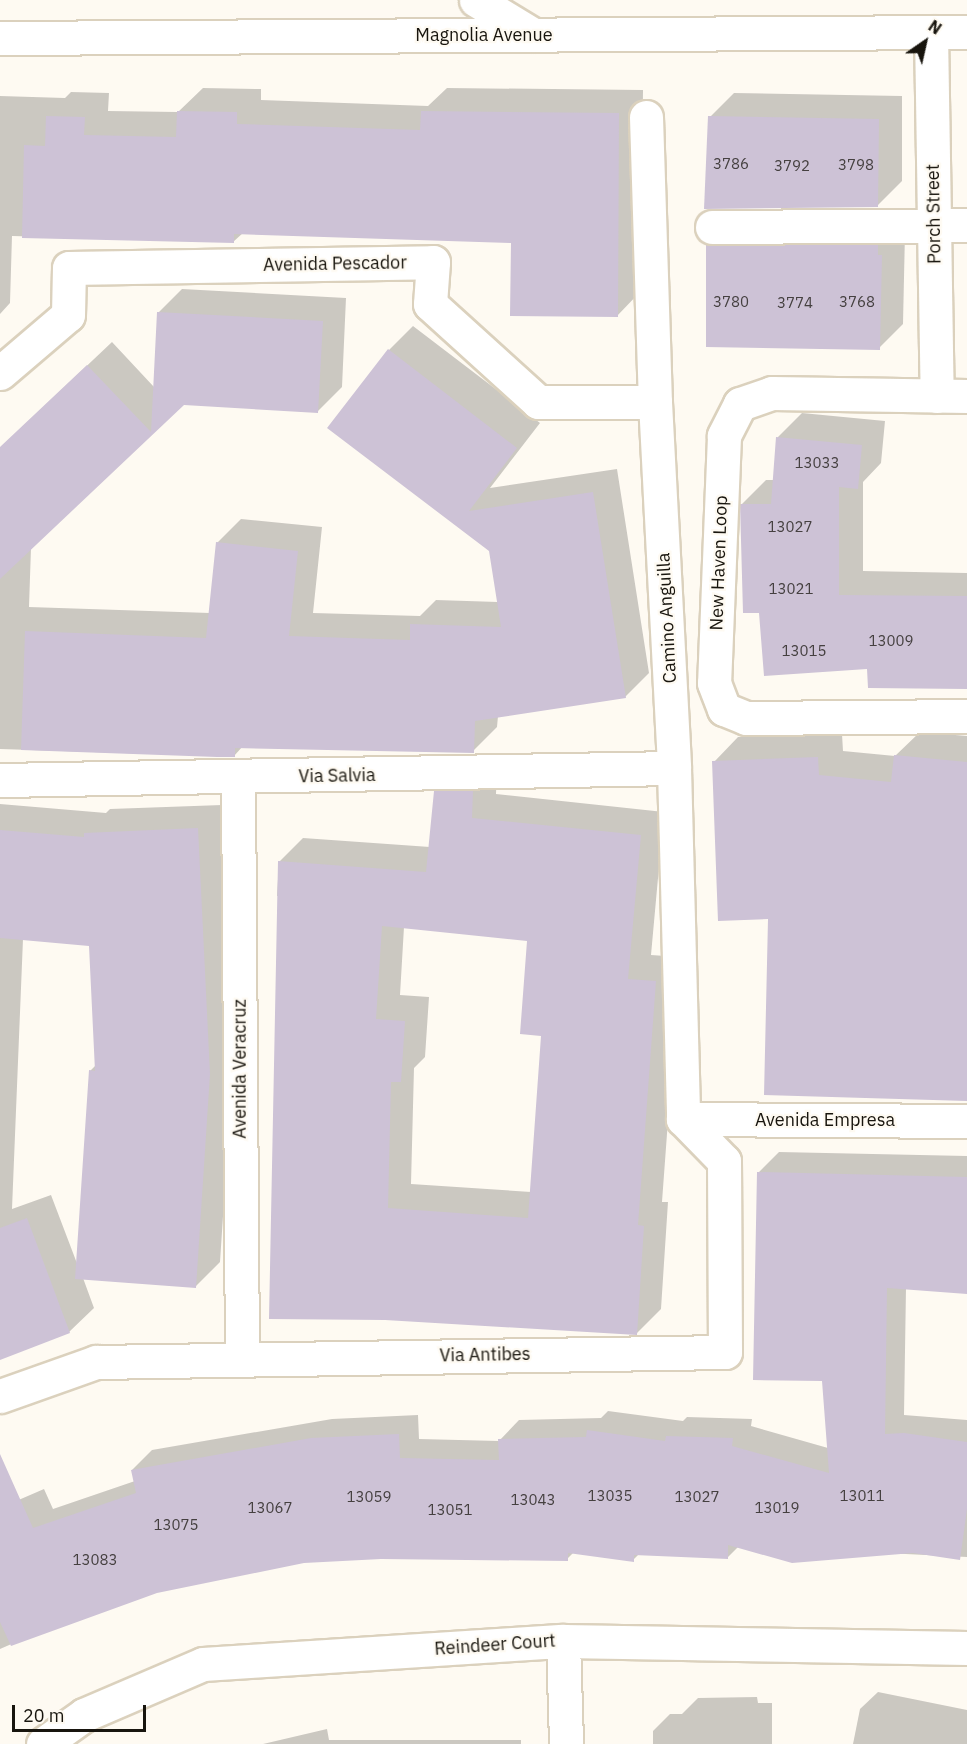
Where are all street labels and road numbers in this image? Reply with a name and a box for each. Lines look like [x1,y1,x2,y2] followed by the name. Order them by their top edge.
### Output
[415,24,553,46] street label: Magnolia Avenue
[922,164,946,264] street label: Porch Street
[263,252,407,276] street label: Avenida Pescador
[706,495,732,631] street label: New Haven Loop
[653,552,681,684] street label: Camino Anguilla
[298,765,376,787] street label: Via Salvia
[229,999,251,1139] street label: Avenida Veracruz
[755,1109,895,1131] street label: Avenida Empresa
[439,1343,531,1367] street label: Via Antibes
[434,1630,556,1660] street label: Reindeer Court

